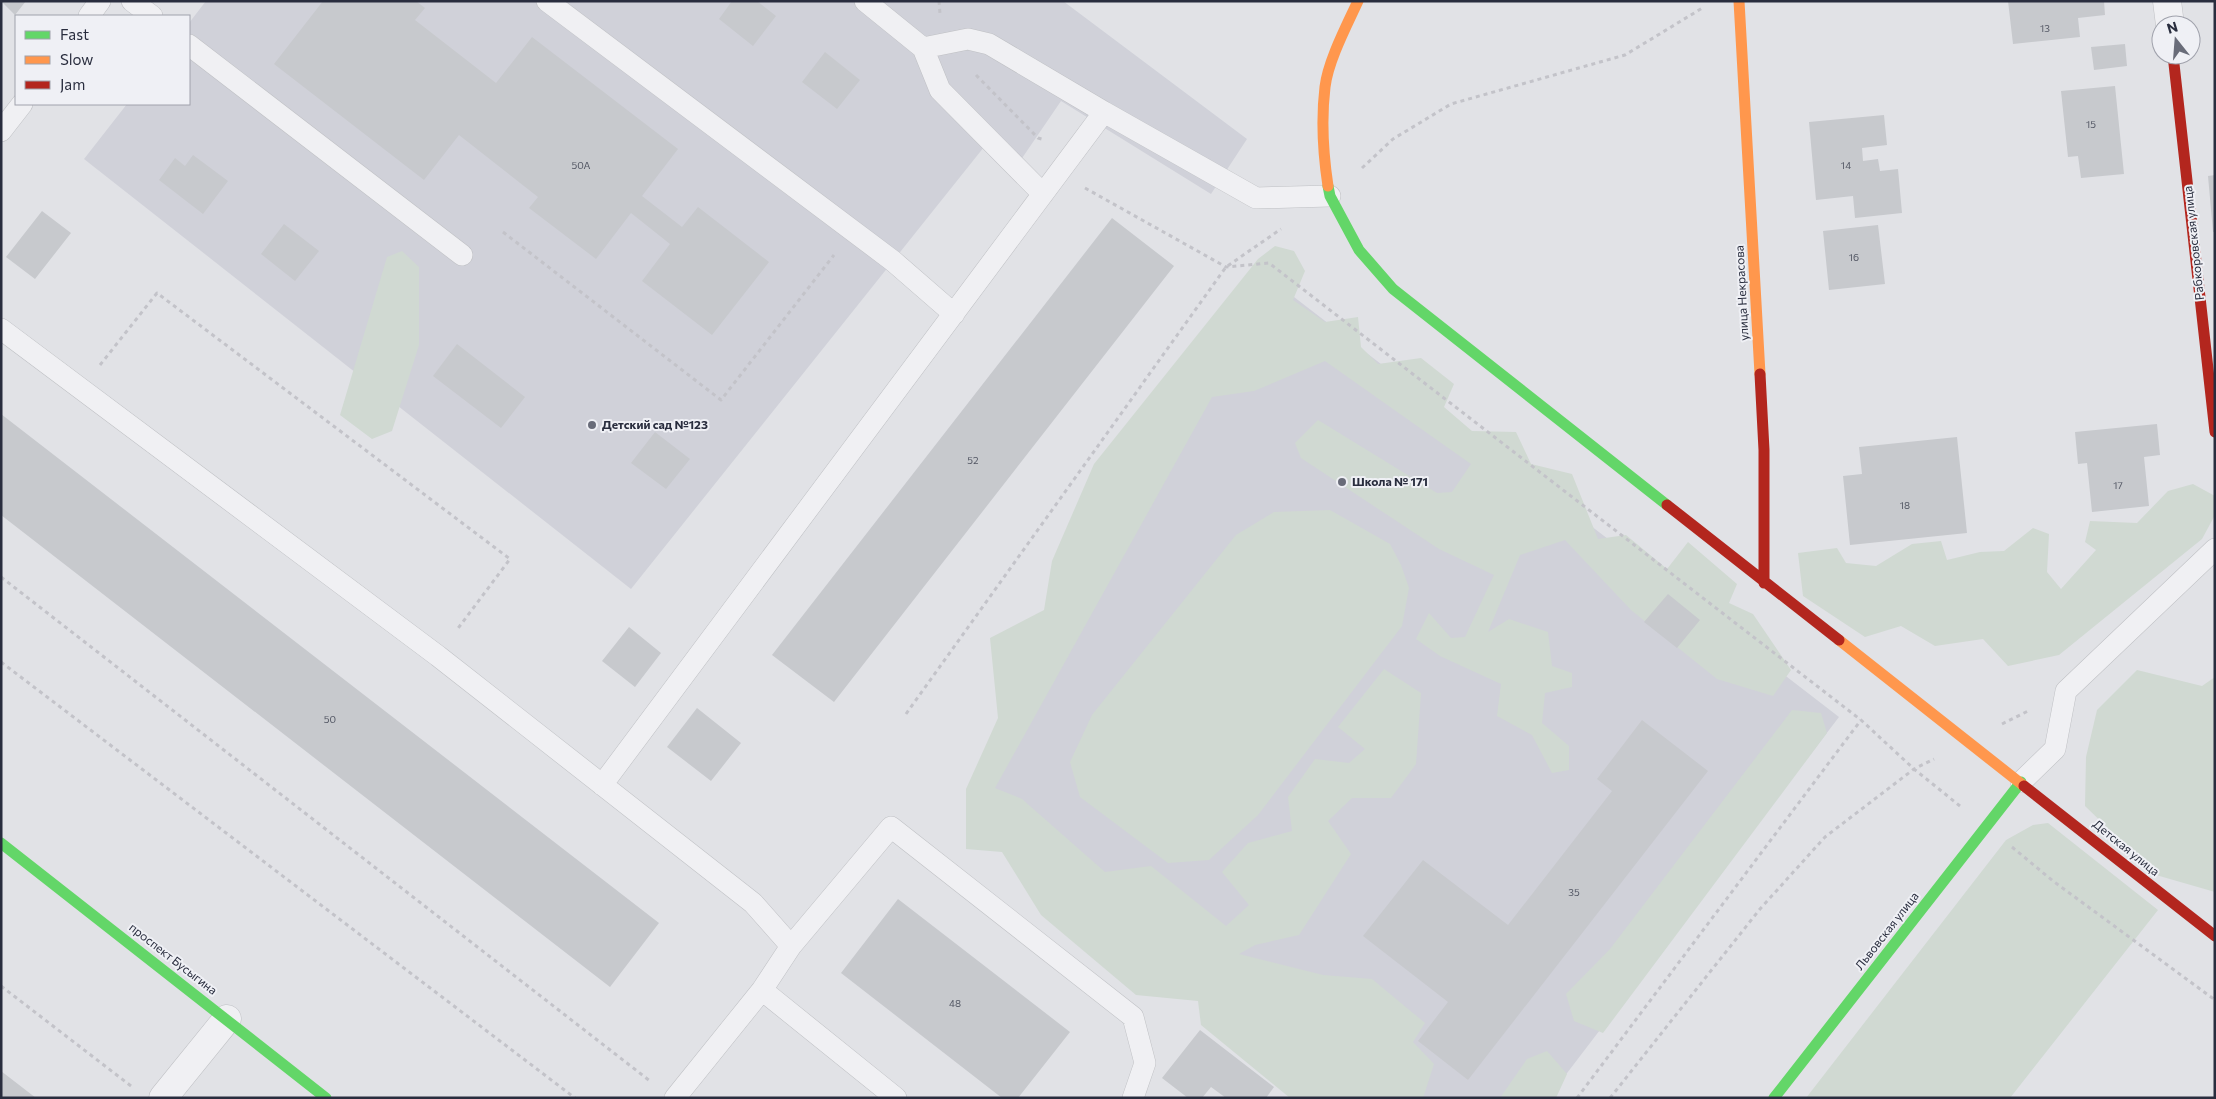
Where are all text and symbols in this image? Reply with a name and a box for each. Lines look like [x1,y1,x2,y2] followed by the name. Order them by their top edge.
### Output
[15,15,190,105] legend
[2151,15,2201,65] north arrow
[2165,17,2180,37] text: N
[2040,22,2050,34] house number: 13
[60,25,89,43] text: Fast
[60,50,93,68] text: Slow
[60,75,85,93] text: Jam
[2086,118,2096,130] house number: 15
[572,159,591,171] house number: 50А
[1841,159,1851,171] house number: 14
[2180,185,2206,301] street label: Рабкоровская улица
[1732,245,1750,341] street label: улица Некрасова
[1849,251,1859,263] house number: 16
[602,417,708,431] place label: Детский сад №123
[586,419,598,431] marker: Детский сад №123
[967,454,979,466] house number: 52
[1352,474,1428,488] place label: Школа № 171
[1336,476,1348,488] marker: Школа № 171
[2113,479,2123,491] house number: 17
[1900,499,1910,511] house number: 18
[324,713,336,725] house number: 50
[2091,816,2163,878] street label: Детская улица
[1568,886,1580,898] house number: 35
[1851,889,1921,972] street label: Львовская улица
[127,920,220,997] street label: проспект Бусыгина
[949,997,961,1009] house number: 48

